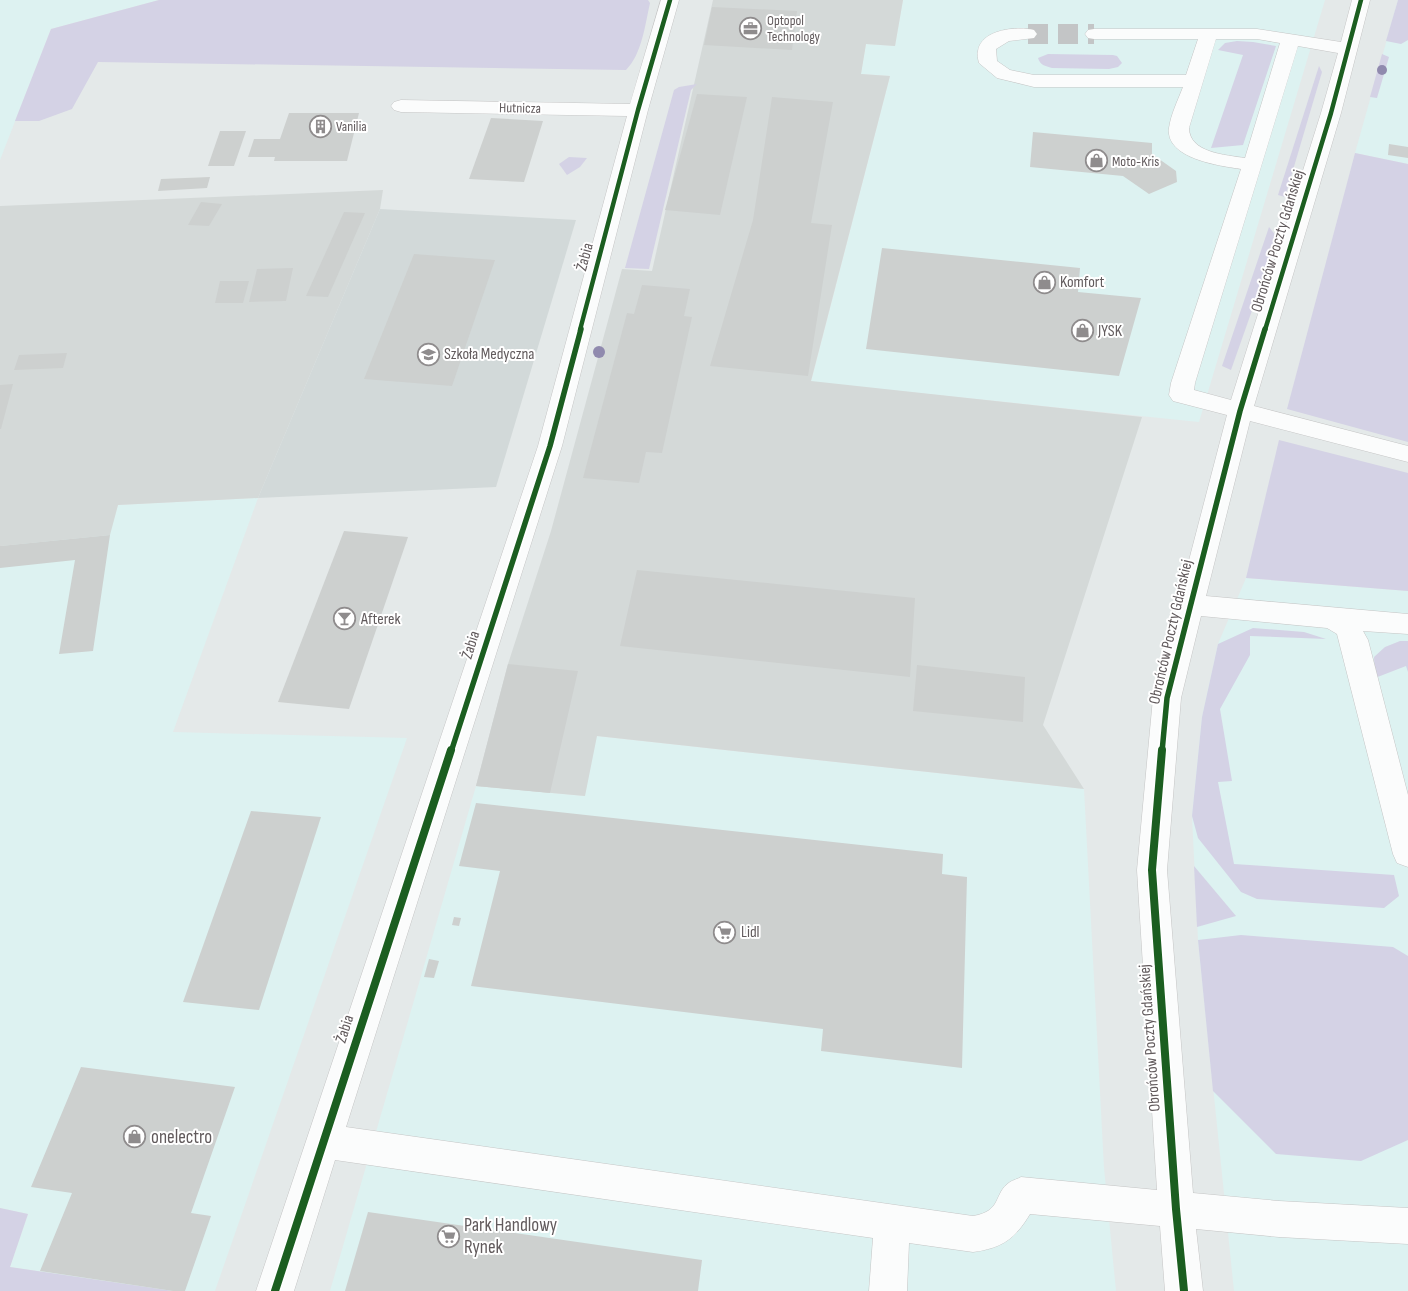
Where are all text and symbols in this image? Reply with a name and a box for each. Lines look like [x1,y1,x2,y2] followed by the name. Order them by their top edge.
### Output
[767,12,821,45] place label: Optopol Technology
[739,16,763,40] office icon: Optopol Technology
[499,99,541,117] street label: Hutnicza
[308,114,332,138] building icon: Vanilia
[336,118,367,135] place label: Vanilia
[1084,149,1108,173] shop icon: Moto-Kris
[1112,153,1159,170] place label: Moto-Kris
[1247,167,1309,314] street label: Obrońców Poczty Gdańskiej
[572,241,598,273] street label: Żabia
[1032,270,1056,294] shop icon: Komfort
[1060,273,1105,292] place label: Komfort
[1070,319,1094,343] shop icon: JYSK
[1097,322,1123,341] place label: JYSK
[416,342,440,366] school or university icon: Szkoła Medyczna
[444,345,534,364] place label: Szkoła Medyczna
[1145,558,1197,706] street label: Obrońców Poczty Gdańskiej
[333,607,357,631] bar icon: Afterek
[360,610,401,629] place label: Afterek
[458,629,484,661] street label: Żabia
[713,920,737,944] supermarket icon: Lidl
[741,923,760,942] place label: Lidl
[1135,964,1165,1112] street label: Obrońców Poczty Gdańskiej
[332,1013,358,1045] street label: Żabia
[123,1125,147,1149] shop icon: onelectro
[151,1126,212,1149] place label: onelectro
[464,1214,558,1259] place label: Park Handlowy Rynek
[436,1224,460,1248] supermarket icon: Park Handlowy Rynek

